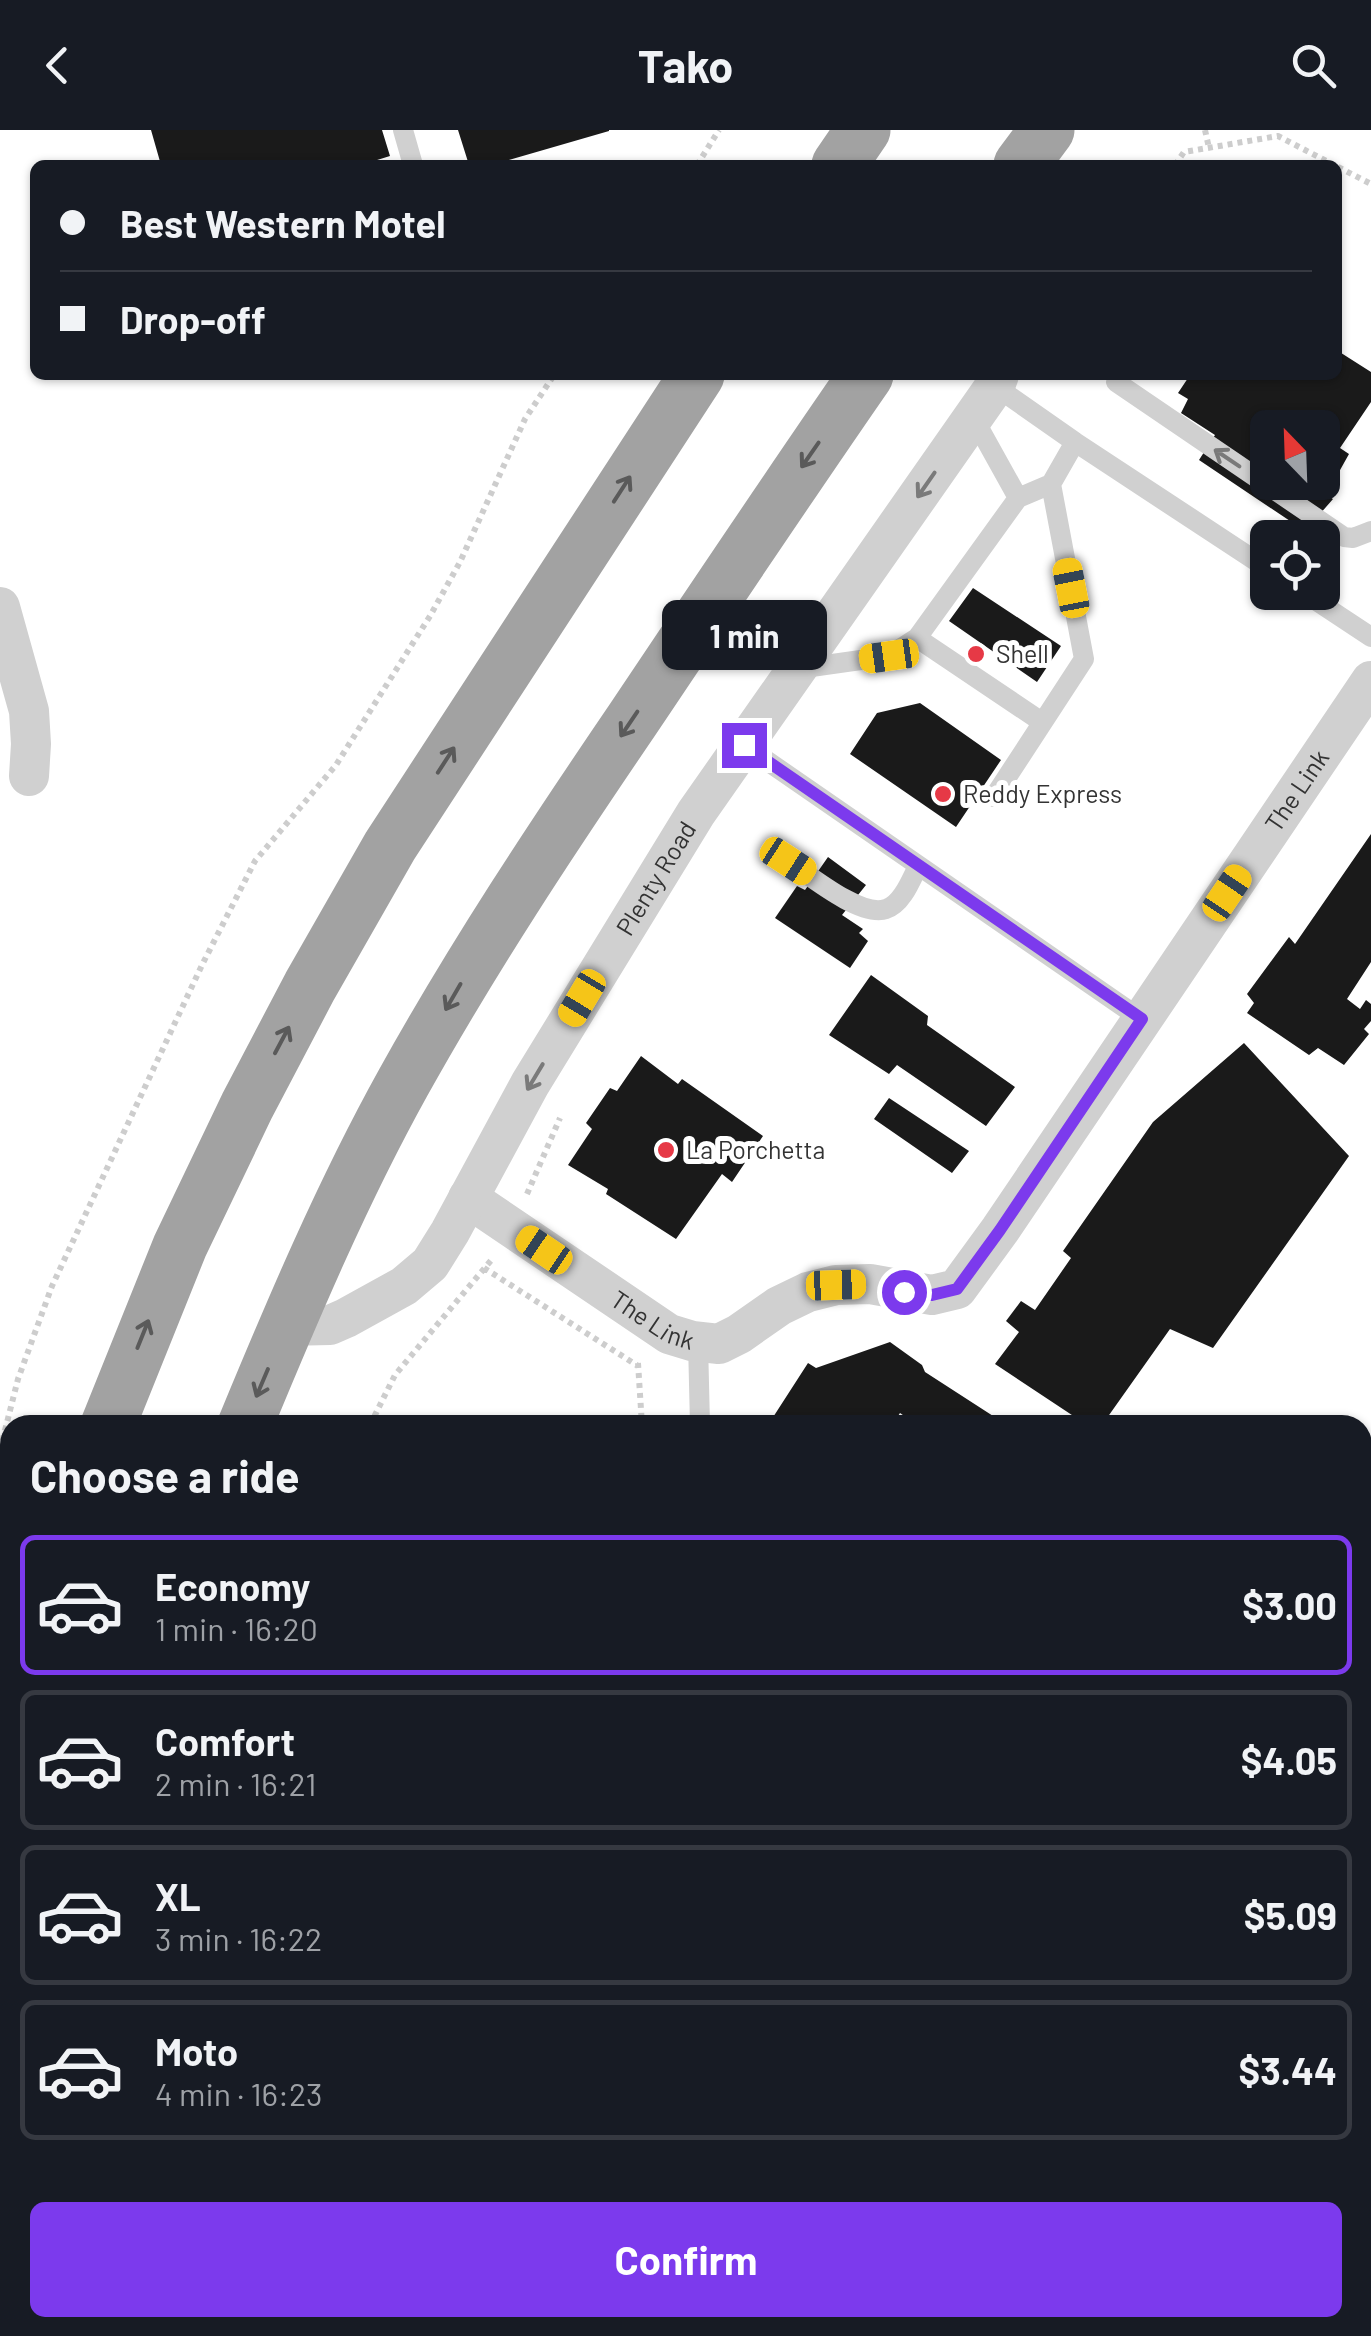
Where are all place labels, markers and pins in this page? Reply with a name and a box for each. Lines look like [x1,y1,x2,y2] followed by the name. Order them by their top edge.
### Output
[996,638,1049,668] place label: Shell
[965,643,987,665] marker: Shell
[963,778,1122,808] place label: Reddy Express
[932,783,954,805] marker: Reddy Express
[686,1134,825,1164] place label: La Porchetta
[655,1139,677,1161] marker: La Porchetta

